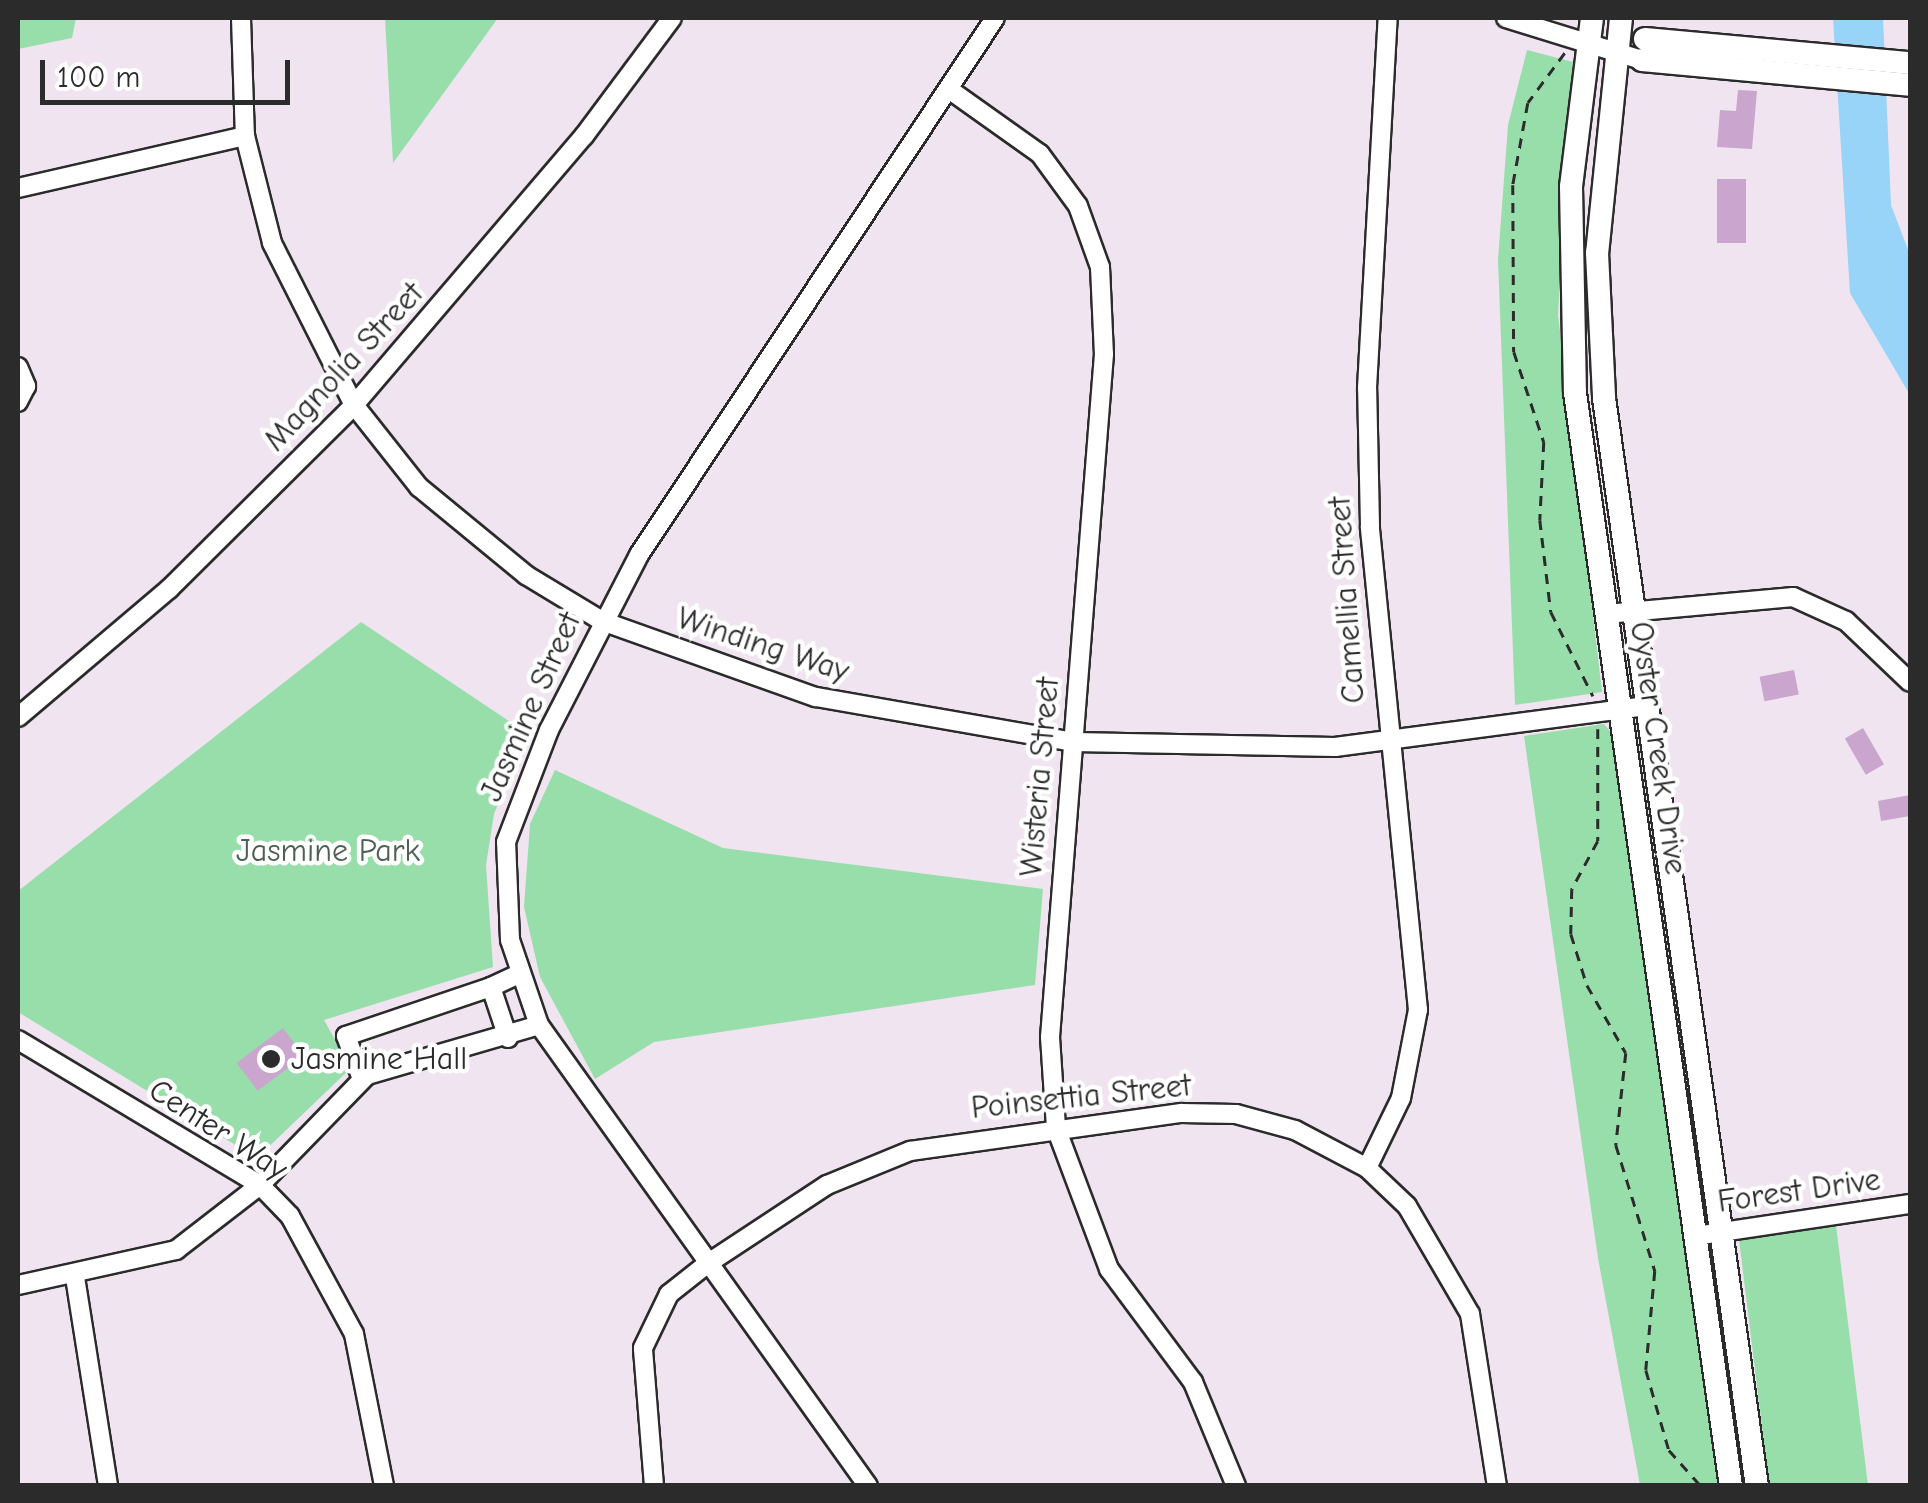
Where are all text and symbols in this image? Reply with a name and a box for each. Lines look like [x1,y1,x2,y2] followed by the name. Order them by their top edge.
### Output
[45,40,295,102] scale bar
[57,60,140,95] text: 100 m
[256,275,432,459] street label: Magnolia Street
[1321,495,1373,705] street label: Camellia Street
[672,599,854,691] street label: Winding Way
[472,607,590,807] street label: Jasmine Street
[1621,619,1695,877] street label: Oyster Creek Drive
[1012,676,1068,878] street label: Wisteria Street
[236,832,420,870] park label: Jasmine Park
[291,1040,467,1078] place label: Jasmine Hall
[260,1048,282,1070] marker: Jasmine Hall
[969,1066,1193,1128] street label: Poinsettia Street
[142,1071,294,1189] street label: Center Way
[1715,1161,1883,1221] street label: Forest Drive

